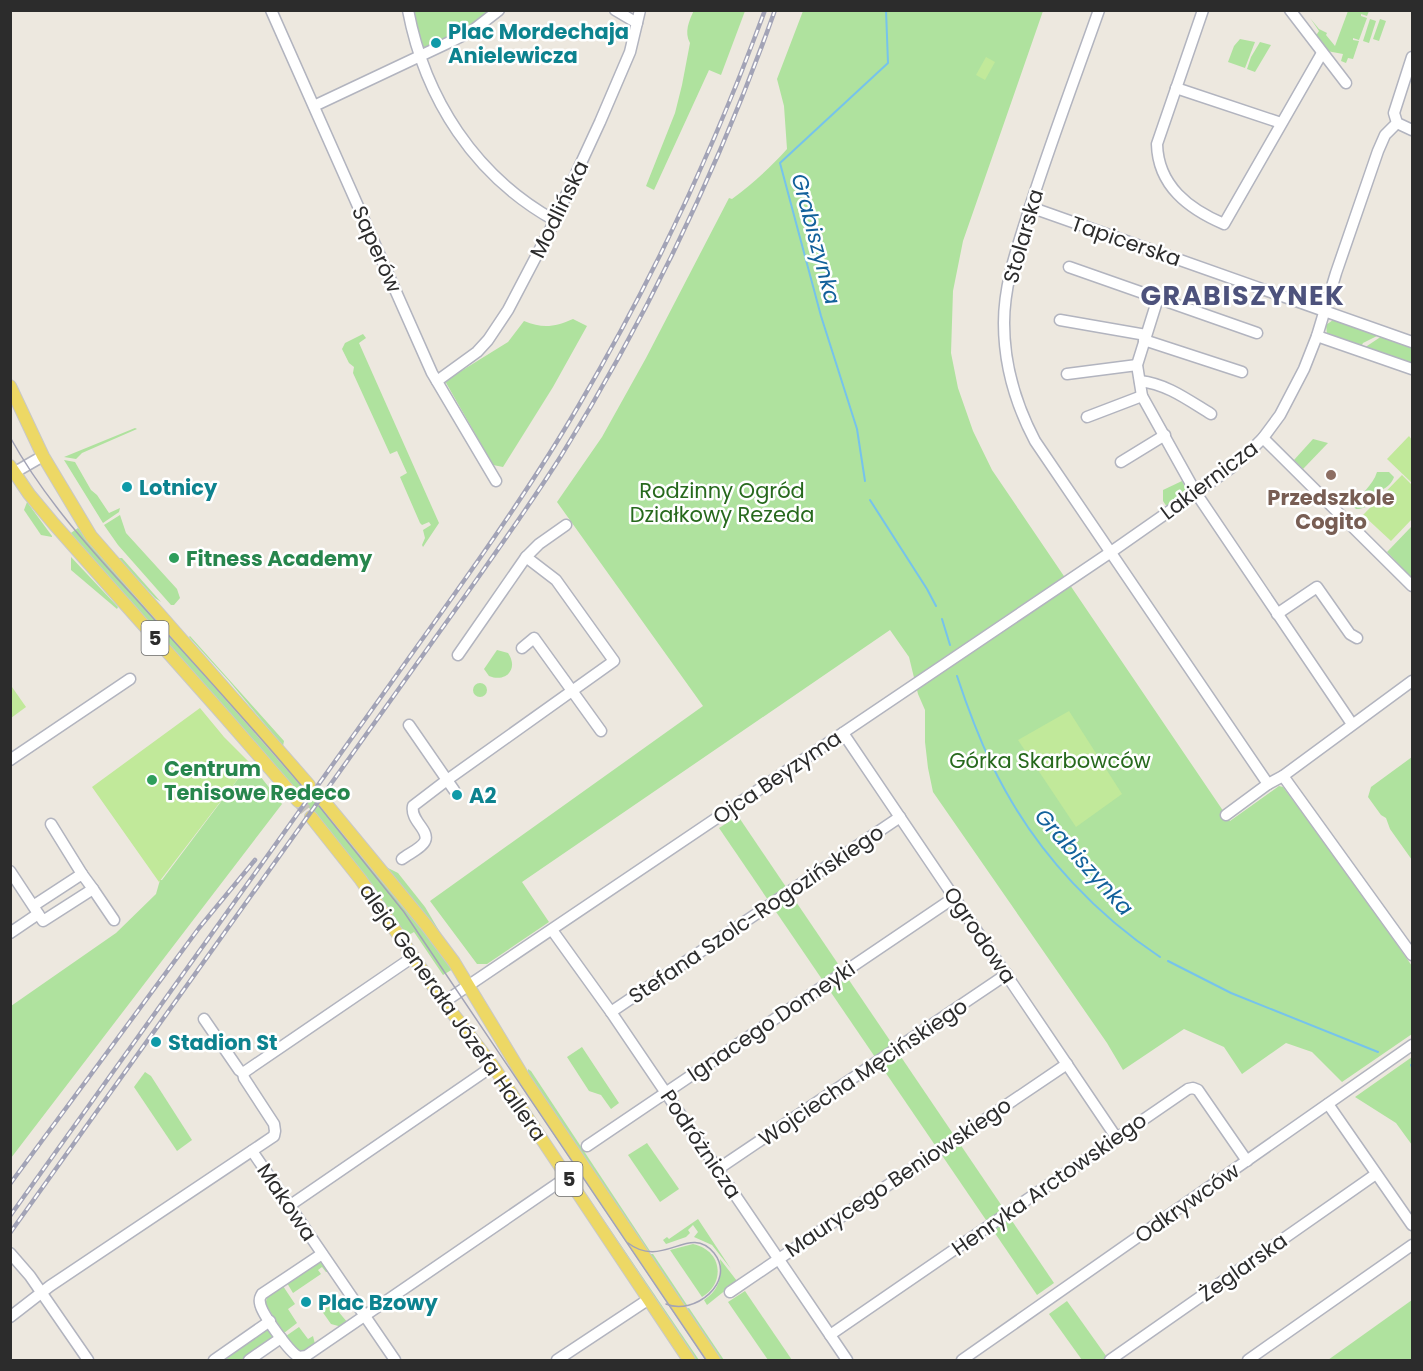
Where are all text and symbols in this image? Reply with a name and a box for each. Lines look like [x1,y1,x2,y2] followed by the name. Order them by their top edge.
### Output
[448,17,629,70] place label: Plac Mordechaja Anielewicza
[429,36,443,50] marker: Plac Mordechaja Anielewicza
[523,155,595,263] street label: Modlińska
[784,170,848,308] water label: Grabiszynka
[996,186,1050,286] street label: Stolarska
[345,201,409,297] street label: Saperów
[1067,209,1185,273] street label: Tapicerska
[1141,277,1345,314] district label: GRABISZYNEK
[1154,434,1264,526] street label: Lakiernicza
[1324,468,1338,482] marker: Przedszkole Cogito
[139,473,218,502] place label: Lotnicy
[630,476,814,529] park label: Rodzinny Ogród Działkowy Rezeda
[120,480,134,494] marker: Lotnicy
[1267,483,1395,536] place label: Przedszkole Cogito
[186,544,373,573] place label: Fitness Academy
[167,551,181,565] marker: Fitness Academy
[142,621,168,655] road number: 5
[707,723,847,831] street label: Ojca Beyzyma
[949,746,1151,775] park label: Górka Skarbowców
[164,754,350,807] place label: Centrum Tenisowe Redeco
[145,773,159,787] marker: Centrum Tenisowe Redeco
[469,781,496,810] place label: A2
[450,788,464,802] marker: A2
[1027,802,1141,922] water label: Grabiszynka
[623,818,889,1010] street label: Stefana Szolc-Rogozińskiego
[353,877,553,1147] street label: aleja Generała Józefa Hallera
[937,881,1023,989] street label: Ogrodowa
[681,954,861,1088] street label: Ignacego Domeyki
[753,991,973,1153] street label: Wojciecha Męcińskiego
[168,1028,278,1057] place label: Stadion St
[149,1035,163,1049] marker: Stadion St
[654,1084,748,1204] street label: Podróżnicza
[779,1090,1017,1264] street label: Maurycego Beniowskiego
[946,1106,1152,1262] street label: Henryka Arctowskiego
[1129,1156,1245,1250] street label: Odkrywców
[250,1157,324,1247] street label: Makowa
[556,1162,582,1196] road number: 5
[1193,1226,1293,1308] street label: Żeglarska
[318,1288,439,1317] place label: Plac Bzowy
[299,1295,313,1309] marker: Plac Bzowy

